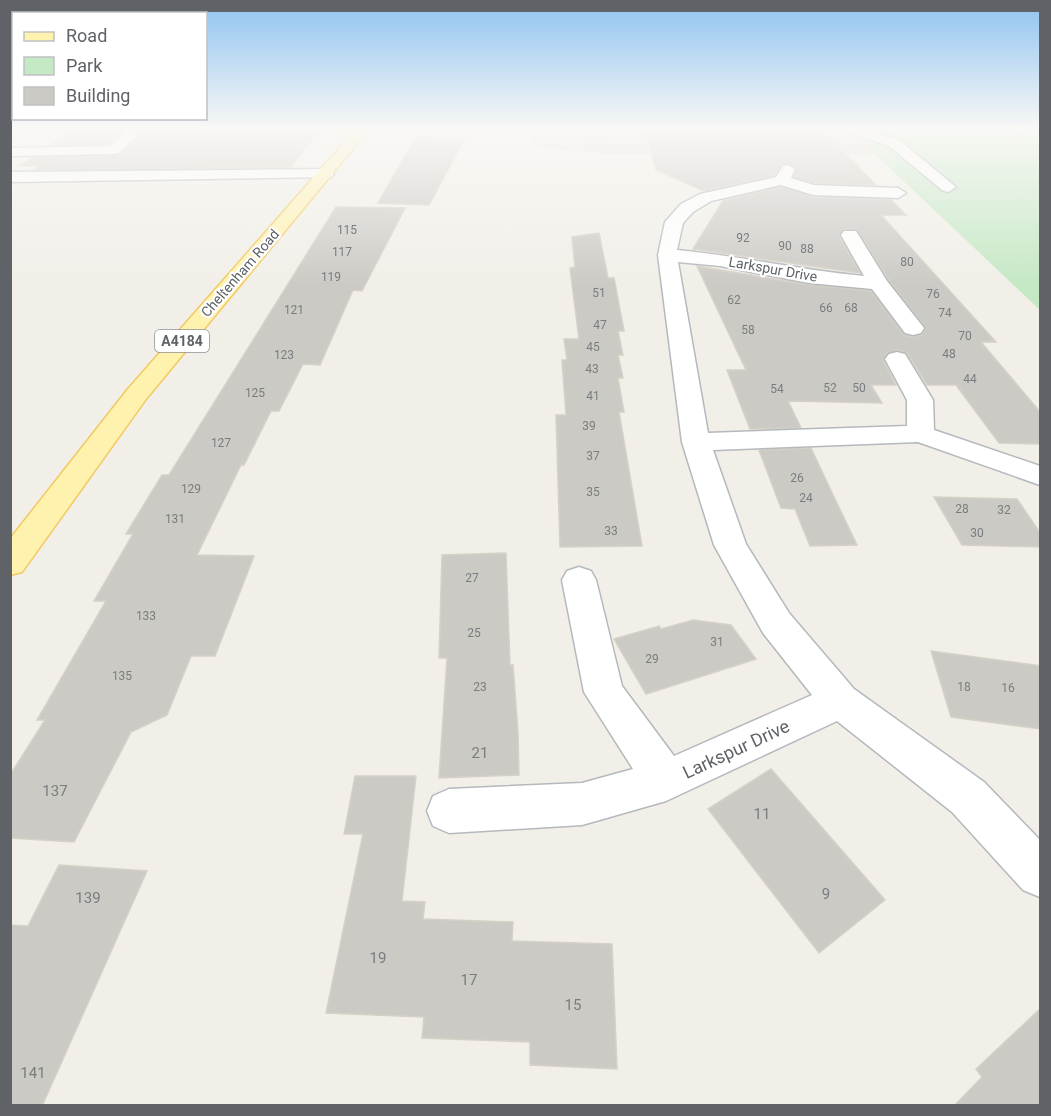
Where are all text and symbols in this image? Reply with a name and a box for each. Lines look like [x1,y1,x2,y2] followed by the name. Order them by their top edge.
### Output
[12,12,207,120] legend
[66,25,107,46] text: Road
[66,55,103,76] text: Park
[66,85,130,106] text: Building
[337,223,357,237] house number: 115
[198,226,282,320] street label: Cheltenham Road
[736,231,750,245] house number: 92
[778,239,792,253] house number: 90
[800,242,814,256] house number: 88
[332,245,352,259] house number: 117
[728,253,818,285] street label: Larkspur Drive
[900,255,914,269] house number: 80
[321,270,341,284] house number: 119
[592,286,606,300] house number: 51
[926,287,940,301] house number: 76
[727,293,741,307] house number: 62
[819,301,833,315] house number: 66
[844,301,858,315] house number: 68
[284,303,304,317] house number: 121
[938,306,952,320] house number: 74
[593,318,607,332] house number: 47
[741,323,755,337] house number: 58
[958,329,972,343] house number: 70
[155,330,209,352] road number: A4184
[586,340,600,354] house number: 45
[942,347,956,361] house number: 48
[274,348,294,362] house number: 123
[585,362,599,376] house number: 43
[963,372,977,386] house number: 44
[823,381,837,395] house number: 52
[852,381,866,395] house number: 50
[770,382,784,396] house number: 54
[245,386,265,400] house number: 125
[586,389,600,403] house number: 41
[582,419,596,433] house number: 39
[211,436,231,450] house number: 127
[586,449,600,463] house number: 37
[790,471,804,485] house number: 26
[181,482,201,496] house number: 129
[586,485,600,499] house number: 35
[799,491,813,505] house number: 24
[955,502,969,516] house number: 28
[997,503,1011,517] house number: 32
[165,512,185,526] house number: 131
[604,524,618,538] house number: 33
[970,526,984,540] house number: 30
[465,571,479,585] house number: 27
[136,609,156,623] house number: 133
[467,626,481,640] house number: 25
[710,635,724,649] house number: 31
[645,652,659,666] house number: 29
[112,669,132,683] house number: 135
[473,680,487,694] house number: 23
[957,680,971,694] house number: 18
[1001,681,1015,695] house number: 16
[679,715,793,783] street label: Larkspur Drive
[472,744,488,762] house number: 21
[42,782,68,800] house number: 137
[754,805,770,823] house number: 11
[822,885,830,903] house number: 9
[75,889,101,907] house number: 139
[370,949,386,967] house number: 19
[461,971,477,989] house number: 17
[565,996,581,1014] house number: 15
[20,1064,46,1082] house number: 141

